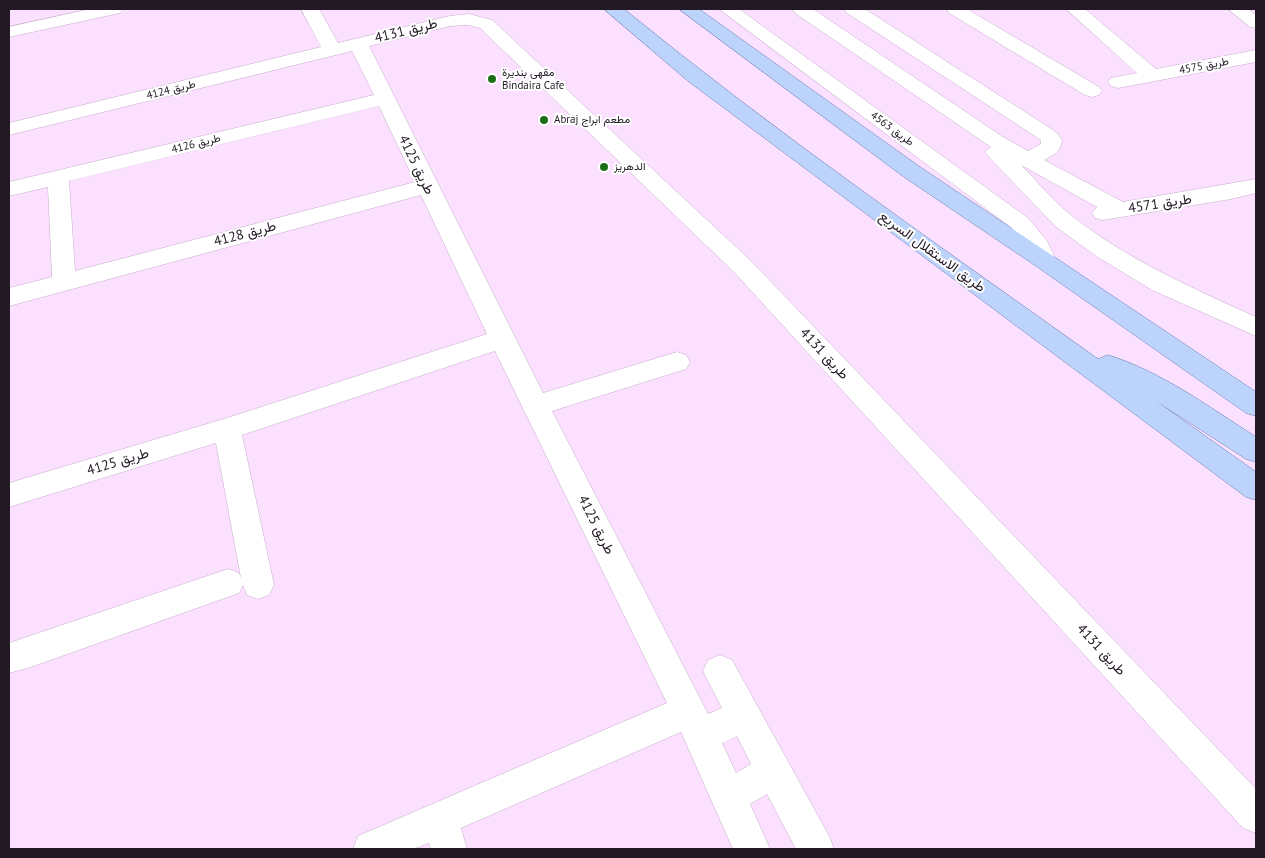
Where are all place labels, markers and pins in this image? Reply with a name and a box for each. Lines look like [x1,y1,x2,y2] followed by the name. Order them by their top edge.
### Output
[502,66,564,92] place label: مقهى بنديرة Bindaira Cafe
[486,73,498,85] marker: مقهى بنديرة Bindaira Cafe
[554,113,630,127] place label: Abraj مطعم ابراج
[538,114,550,126] marker: Abraj مطعم ابراج
[614,160,646,174] place label: الدهريز
[598,161,610,173] marker: الدهريز

